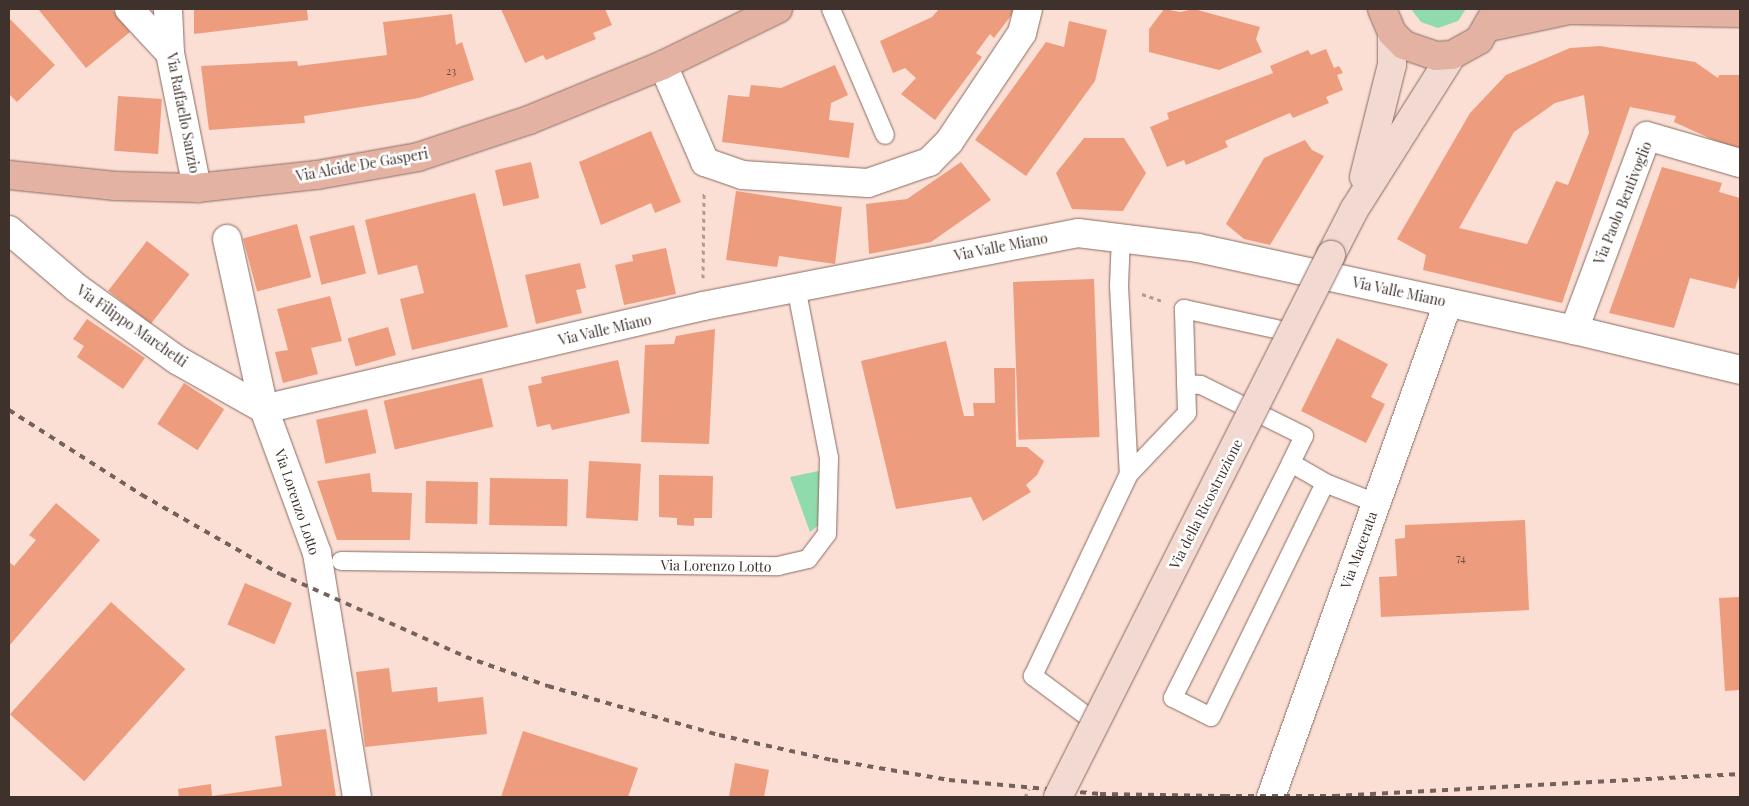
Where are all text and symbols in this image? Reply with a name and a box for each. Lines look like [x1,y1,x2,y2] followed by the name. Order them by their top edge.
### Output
[163,51,203,175] street label: Via Raffaello Sanzio
[446,64,456,78] house number: 23
[1591,139,1655,267] street label: Via Paolo Bentivoglio
[294,145,430,185] street label: Via Alcide De Gasperi
[952,230,1050,264] street label: Via Valle Miano
[1350,274,1448,310] street label: Via Valle Miano
[73,281,191,371] street label: Via Filippo Marchetti
[557,311,653,349] street label: Via Valle Miano
[1166,436,1246,572] street label: Via della Ricostruzione
[271,447,323,557] street label: Via Lorenzo Lotto
[1337,509,1381,591] street label: Via Macerata
[1456,551,1466,565] house number: 74
[660,557,772,575] street label: Via Lorenzo Lotto

